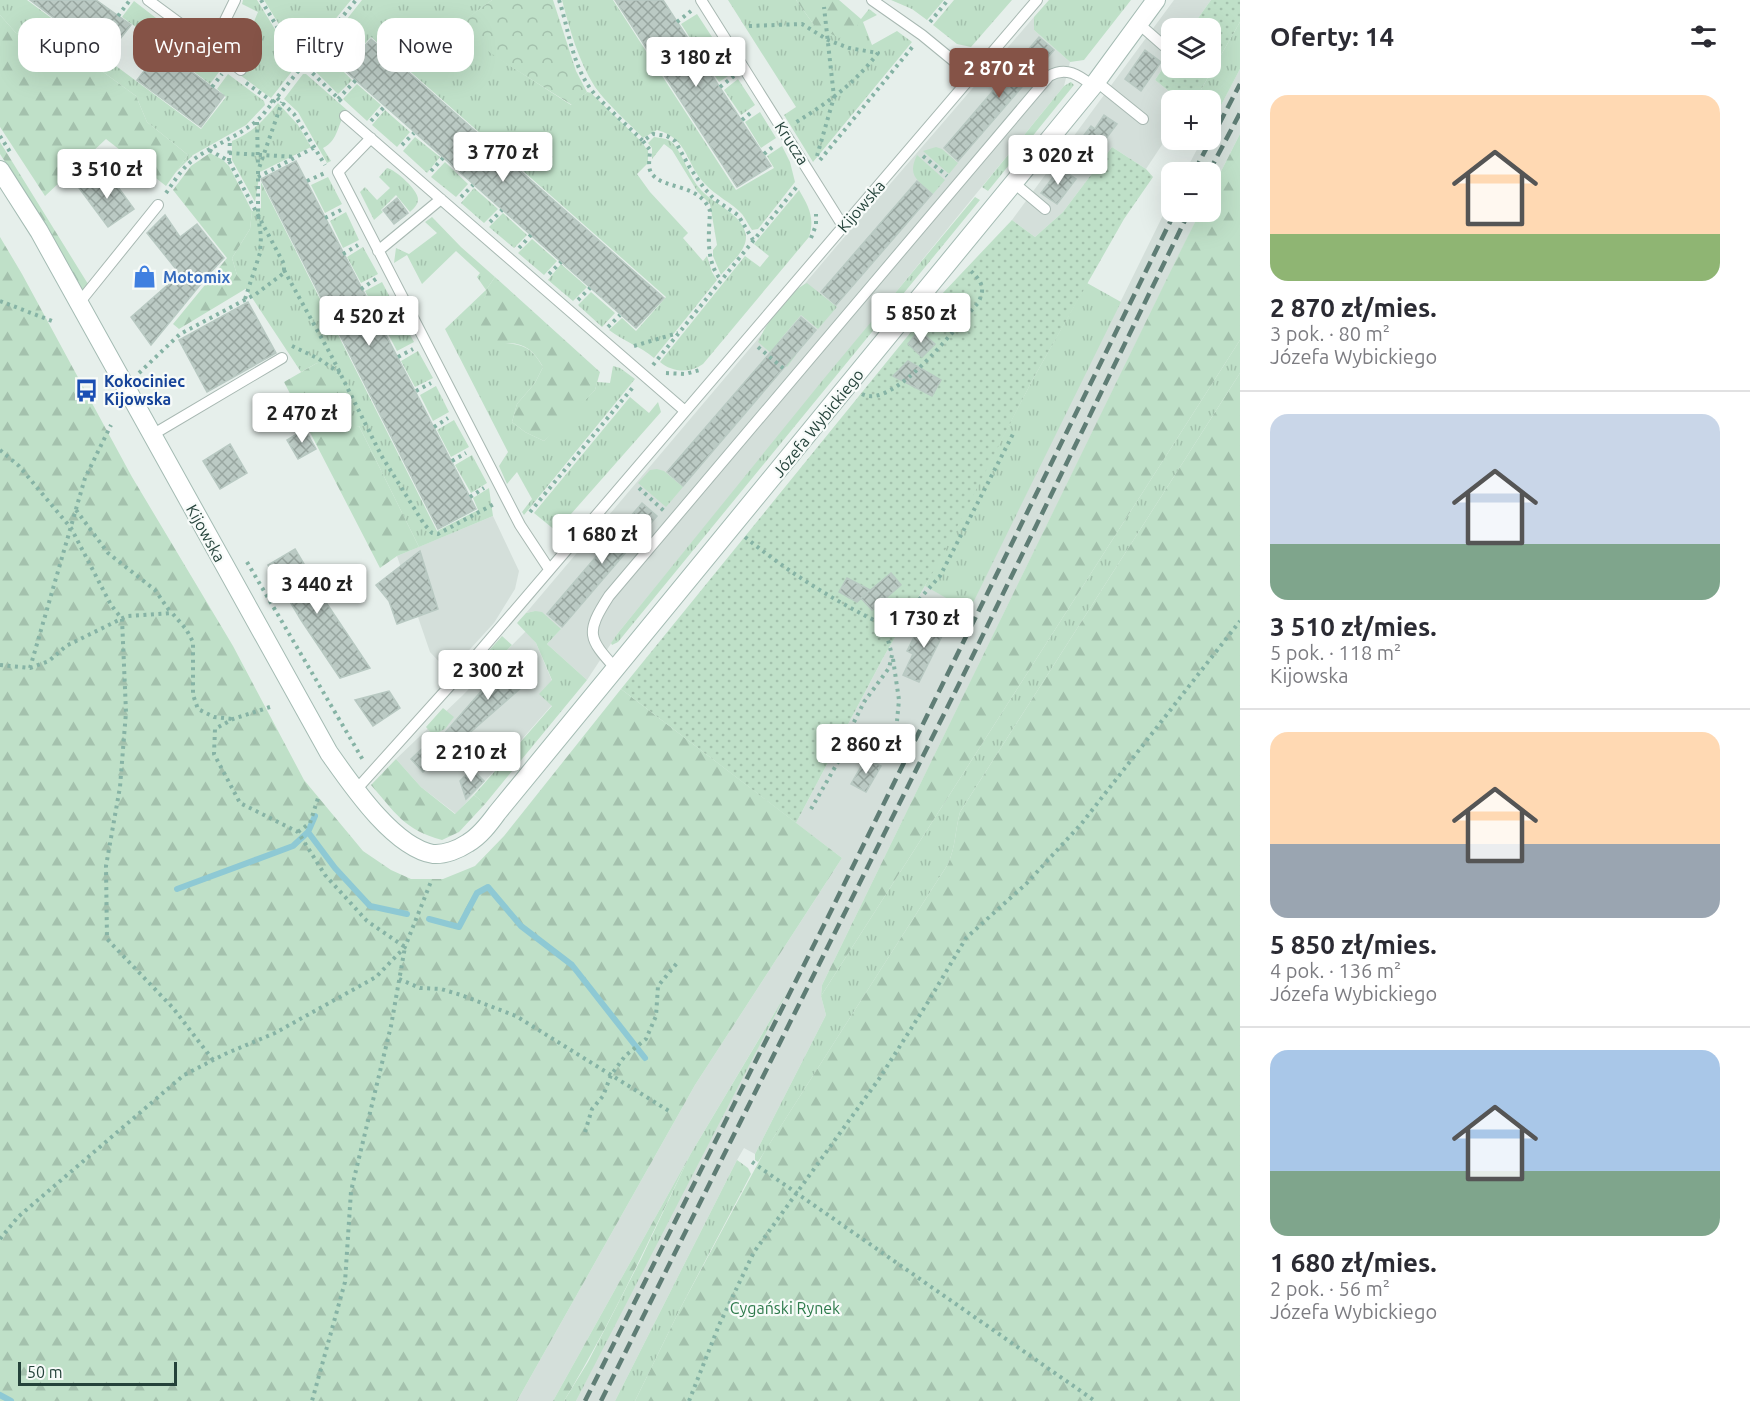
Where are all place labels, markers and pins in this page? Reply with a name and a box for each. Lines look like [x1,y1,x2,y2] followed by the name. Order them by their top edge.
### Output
[634,37,758,88] pin: 3 180 zł
[937,48,1061,99] pin: 2 870 zł
[441,132,565,183] pin: 3 770 zł
[996,135,1120,186] pin: 3 020 zł
[45,149,169,200] pin: 3 510 zł
[132,264,158,290] shop icon: Motomix
[163,268,230,286] place label: Motomix
[859,293,983,344] pin: 5 850 zł
[307,296,431,347] pin: 4 520 zł
[104,372,185,408] place label: Kokociniec Kijowska
[73,377,99,403] bus stop icon: Kokociniec Kijowska
[240,393,364,444] pin: 2 470 zł
[540,514,664,565] pin: 1 680 zł
[255,564,379,615] pin: 3 440 zł
[862,598,986,649] pin: 1 730 zł
[426,650,550,701] pin: 2 300 zł
[804,724,928,775] pin: 2 860 zł
[409,732,533,783] pin: 2 210 zł

